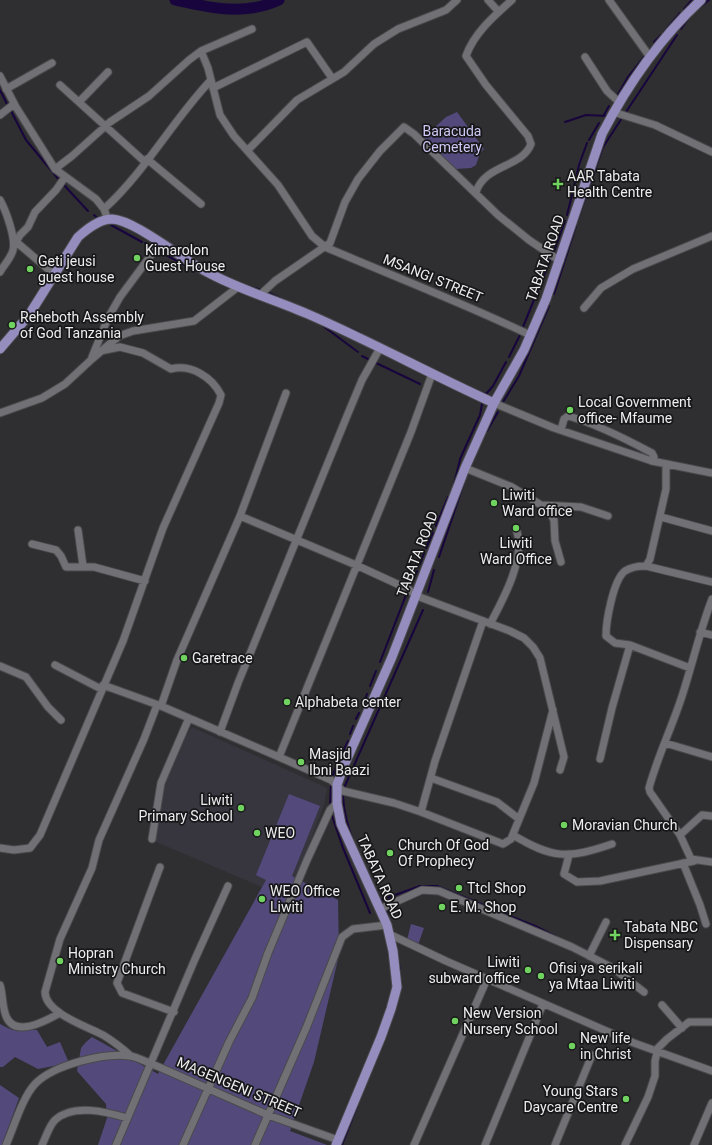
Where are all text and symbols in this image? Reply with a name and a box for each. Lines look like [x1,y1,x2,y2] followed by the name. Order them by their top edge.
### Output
[422,123,482,155] park label: Baracuda Cemetery
[567,168,652,200] place label: AAR Tabata Health Centre
[552,178,564,190] marker: AAR Tabata Health Centre
[523,212,567,304] street label: TABATA ROAD
[145,242,225,274] place label: Kimarolon Guest House
[381,251,486,306] street label: MSANGI STREET
[38,253,114,285] place label: Geti jeusi guest house
[132,253,142,263] marker: Kimarolon Guest House
[25,264,35,274] marker: Geti jeusi guest house
[20,309,144,341] place label: Reheboth Assembly of God Tanzania
[7,320,17,330] marker: Reheboth Assembly of God Tanzania
[578,394,692,426] place label: Local Government office- Mfaume
[565,405,575,415] marker: Local Government office- Mfaume
[502,487,572,519] place label: Liwiti Ward office
[489,498,499,508] marker: Liwiti Ward office
[393,509,441,599] street label: TABATA ROAD
[511,523,521,533] marker: Liwiti Ward Office
[480,535,552,567] place label: Liwiti Ward Office
[192,650,253,666] place label: Garetrace
[179,653,189,663] marker: Garetrace
[295,694,401,710] place label: Alphabeta center
[282,697,292,707] marker: Alphabeta center
[309,746,370,778] place label: Masjid Ibni Baazi
[296,757,306,767] marker: Masjid Ibni Baazi
[138,792,233,824] place label: Liwiti Primary School
[236,803,246,813] marker: Liwiti Primary School
[572,817,677,833] place label: Moravian Church
[559,820,569,830] marker: Moravian Church
[265,825,295,841] place label: WEO
[252,828,262,838] marker: WEO
[354,832,406,922] street label: TABATA ROAD
[398,837,489,869] place label: Church Of God Of Prophecy
[385,848,395,858] marker: Church Of God Of Prophecy
[467,880,526,896] place label: Ttcl Shop
[270,883,340,915] place label: WEO Office Liwiti
[454,883,464,893] marker: Ttcl Shop
[257,894,267,904] marker: WEO Office Liwiti
[450,899,517,915] place label: E. M. Shop
[437,902,447,912] marker: E. M. Shop
[624,919,698,951] place label: Tabata NBC Dispensary
[609,929,621,941] marker: Tabata NBC Dispensary
[68,945,166,977] place label: Hopran Ministry Church
[428,954,520,986] place label: Liwiti subward office
[55,956,65,966] marker: Hopran Ministry Church
[549,960,642,992] place label: Ofisi ya serikali ya Mtaa Liwiti
[523,965,533,975] marker: Liwiti subward office
[536,971,546,981] marker: Ofisi ya serikali ya Mtaa Liwiti
[463,1005,558,1037] place label: New Version Nursery School
[450,1016,460,1026] marker: New Version Nursery School
[580,1030,632,1062] place label: New life in Christ
[567,1041,577,1051] marker: New life in Christ
[175,1054,304,1121] street label: MAGENGENI STREET
[523,1083,618,1115] place label: Young Stars Daycare Centre
[621,1094,631,1104] marker: Young Stars Daycare Centre

